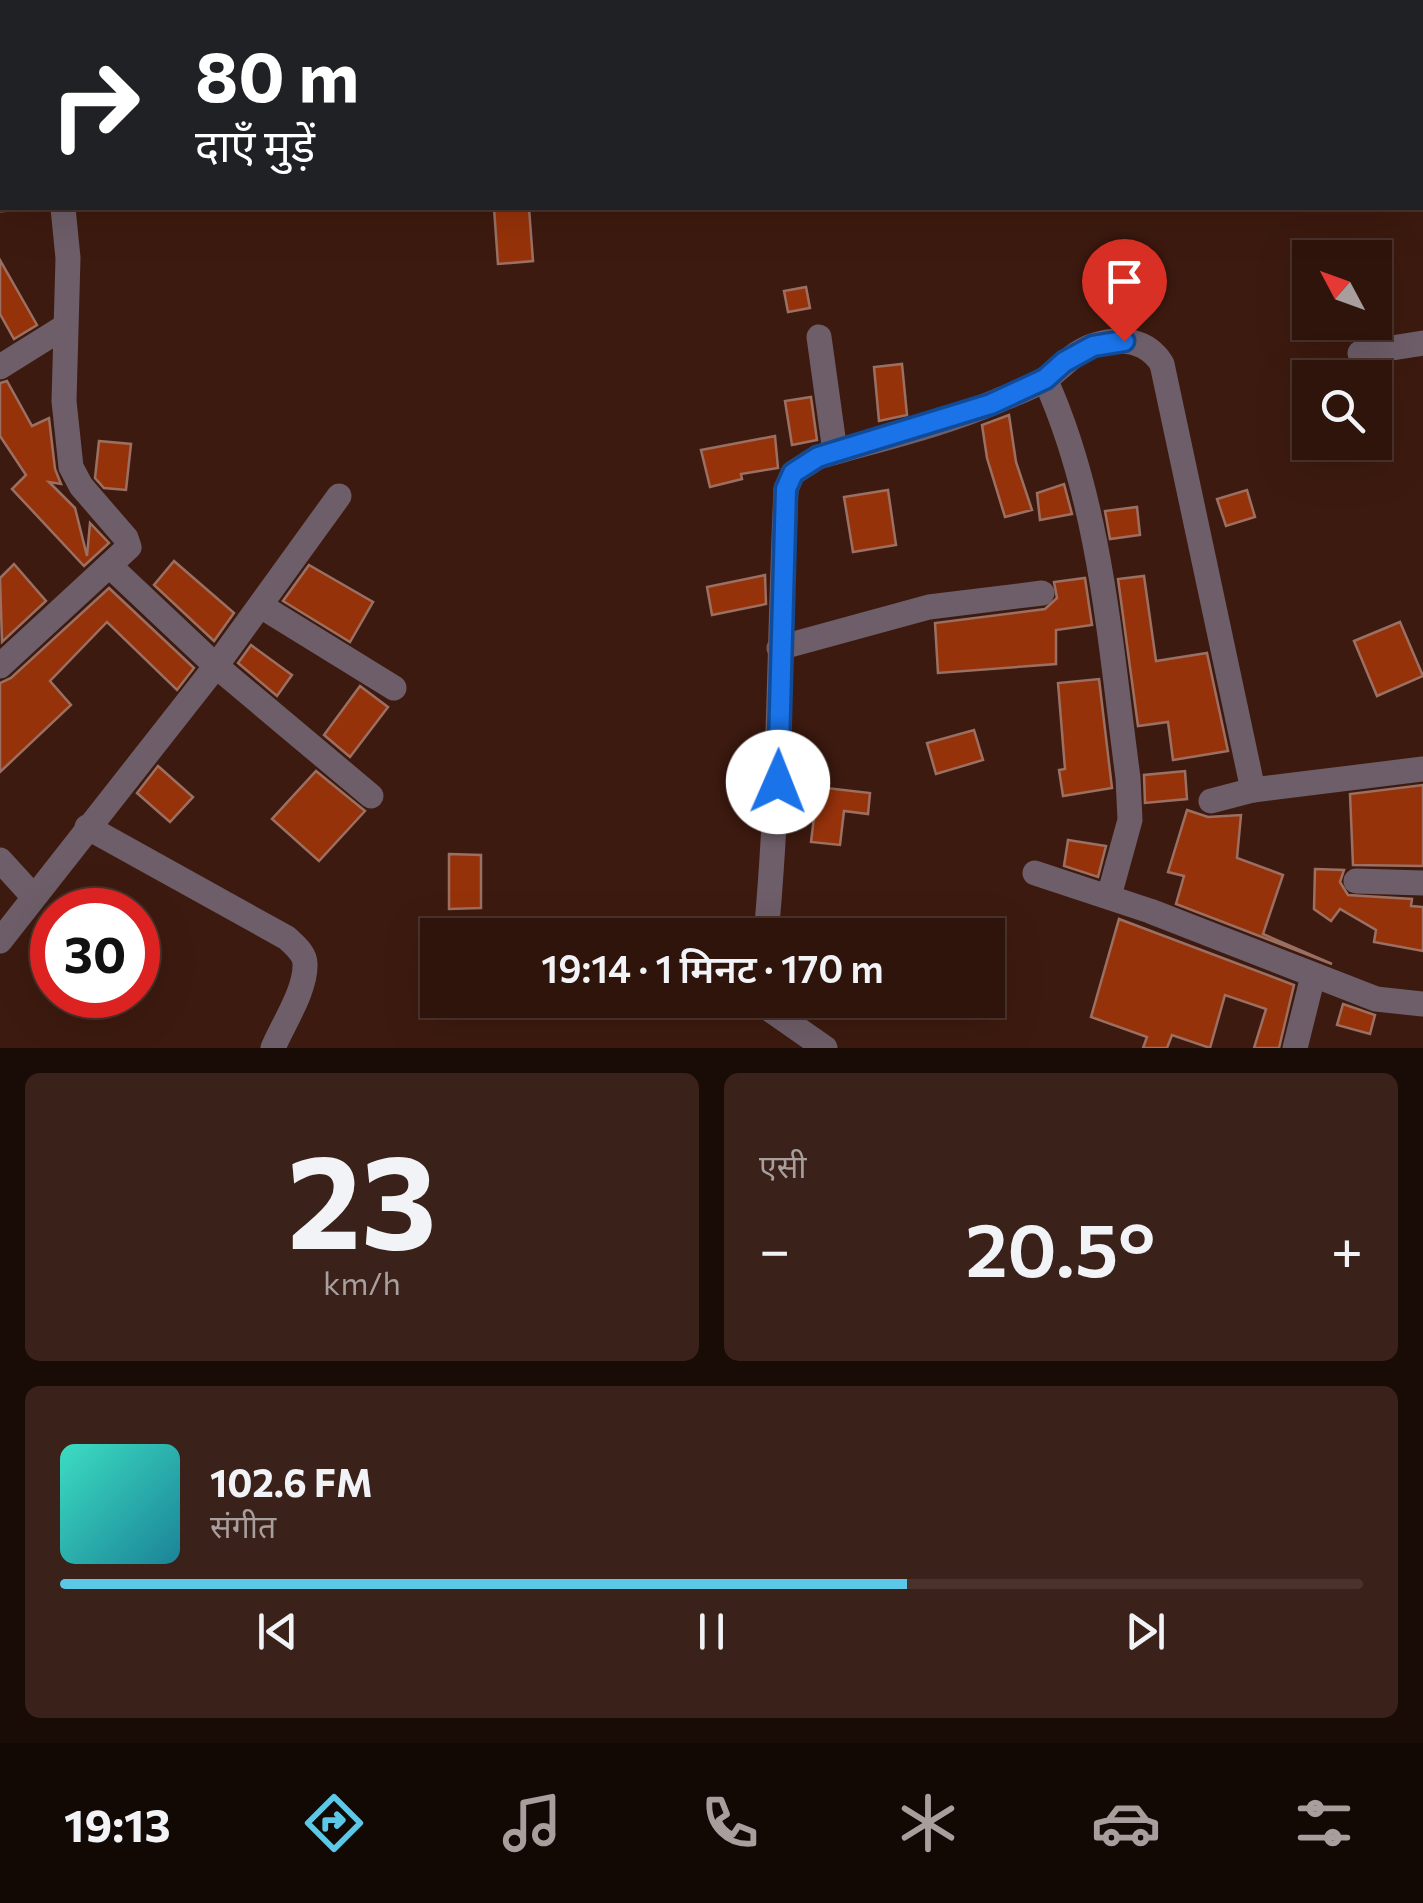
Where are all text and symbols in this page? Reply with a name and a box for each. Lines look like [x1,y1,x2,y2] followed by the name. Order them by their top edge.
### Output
[195,31,359,116] text: 80 m
[30,40,160,170] icon: right
[195,116,315,171] text: दाएँ मुड़ें
[1082,239,1167,342] pin
[1292,240,1392,340] north arrow
[1292,240,1392,460] map controls
[1097,254,1152,309] icon: arrive
[1292,360,1392,460] button: search
[726,730,830,834] position arrow
[30,888,160,1018] speed limit sign: 30
[541,944,884,991] text: 19:14 · 1 मिनट · 170 m
[287,1117,437,1276] text: 23
[759,1145,807,1185] text: एसी
[965,1201,1155,1292] text: 20.5°
[759,1214,790,1281] text: −
[1331,1214,1363,1281] text: +
[323,1262,401,1302] text: km/h
[210,1458,373,1505] text: 102.6 FM
[210,1505,276,1545] text: संगीत
[250,1604,305,1659] icon: previous
[684,1604,739,1659] icon: pause
[1118,1604,1173,1659] icon: next
[299,1788,369,1858] icon: directions
[497,1788,567,1858] icon: music
[695,1788,765,1858] icon: phone
[893,1788,963,1858] icon: climate
[1091,1788,1161,1858] icon: car
[1289,1788,1359,1858] icon: filters
[64,1796,171,1851] text: 19:13

